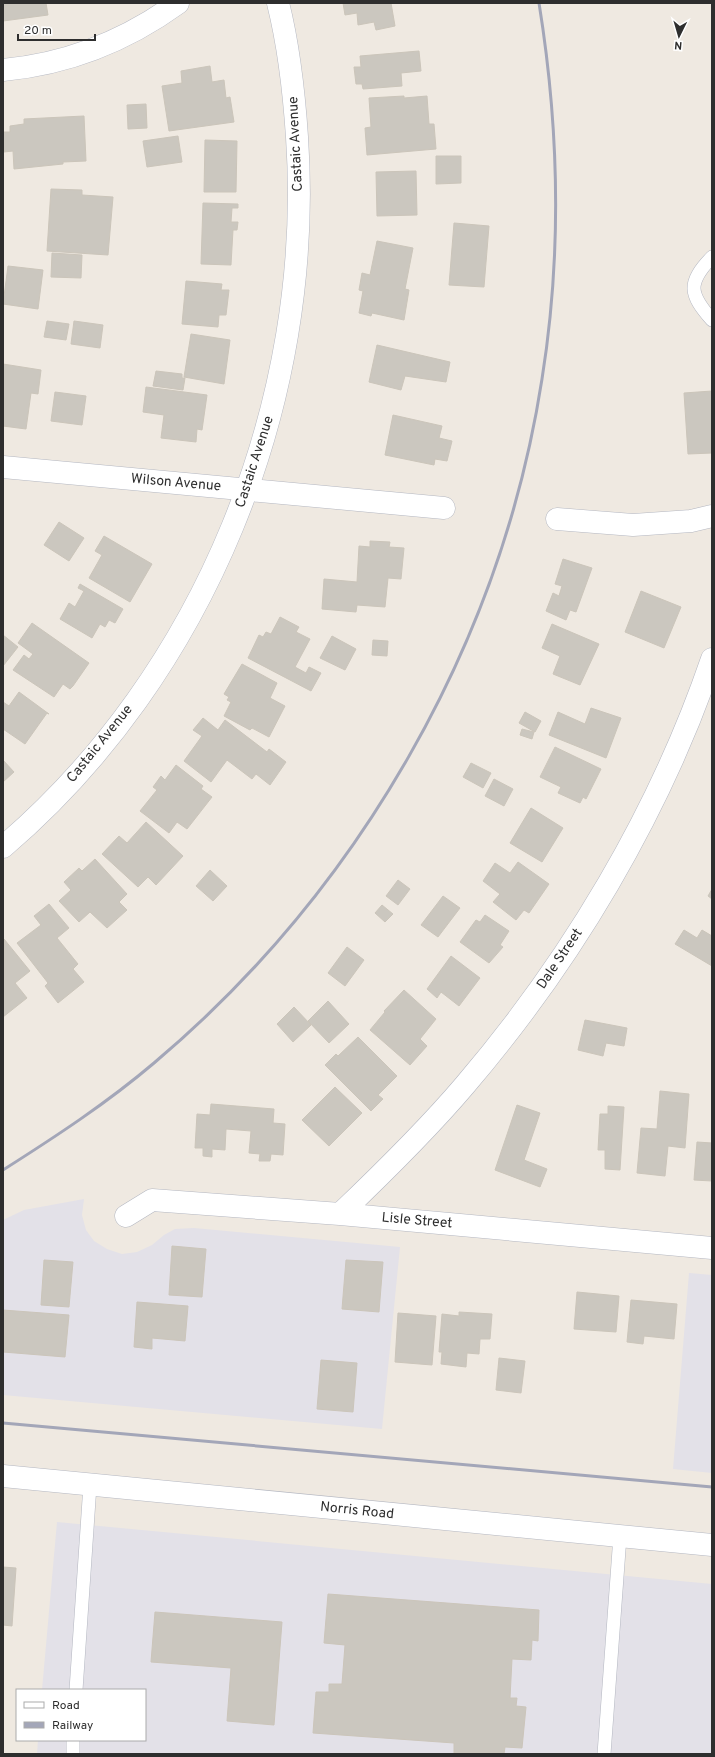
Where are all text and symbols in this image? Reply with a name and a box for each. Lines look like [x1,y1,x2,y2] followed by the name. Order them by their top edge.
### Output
[18,16,95,42] scale bar
[659,16,699,56] north arrow
[24,23,52,39] text: 20 m
[674,38,683,52] text: N
[285,96,307,192] street label: Castaic Avenue
[232,414,278,510] street label: Castaic Avenue
[130,471,222,495] street label: Wilson Avenue
[63,702,137,786] street label: Castaic Avenue
[533,925,587,993] street label: Dale Street
[381,1209,453,1233] street label: Lisle Street
[319,1499,395,1523] street label: Norris Road
[16,1689,146,1741] legend
[52,1698,80,1714] text: Road
[52,1718,93,1734] text: Railway

